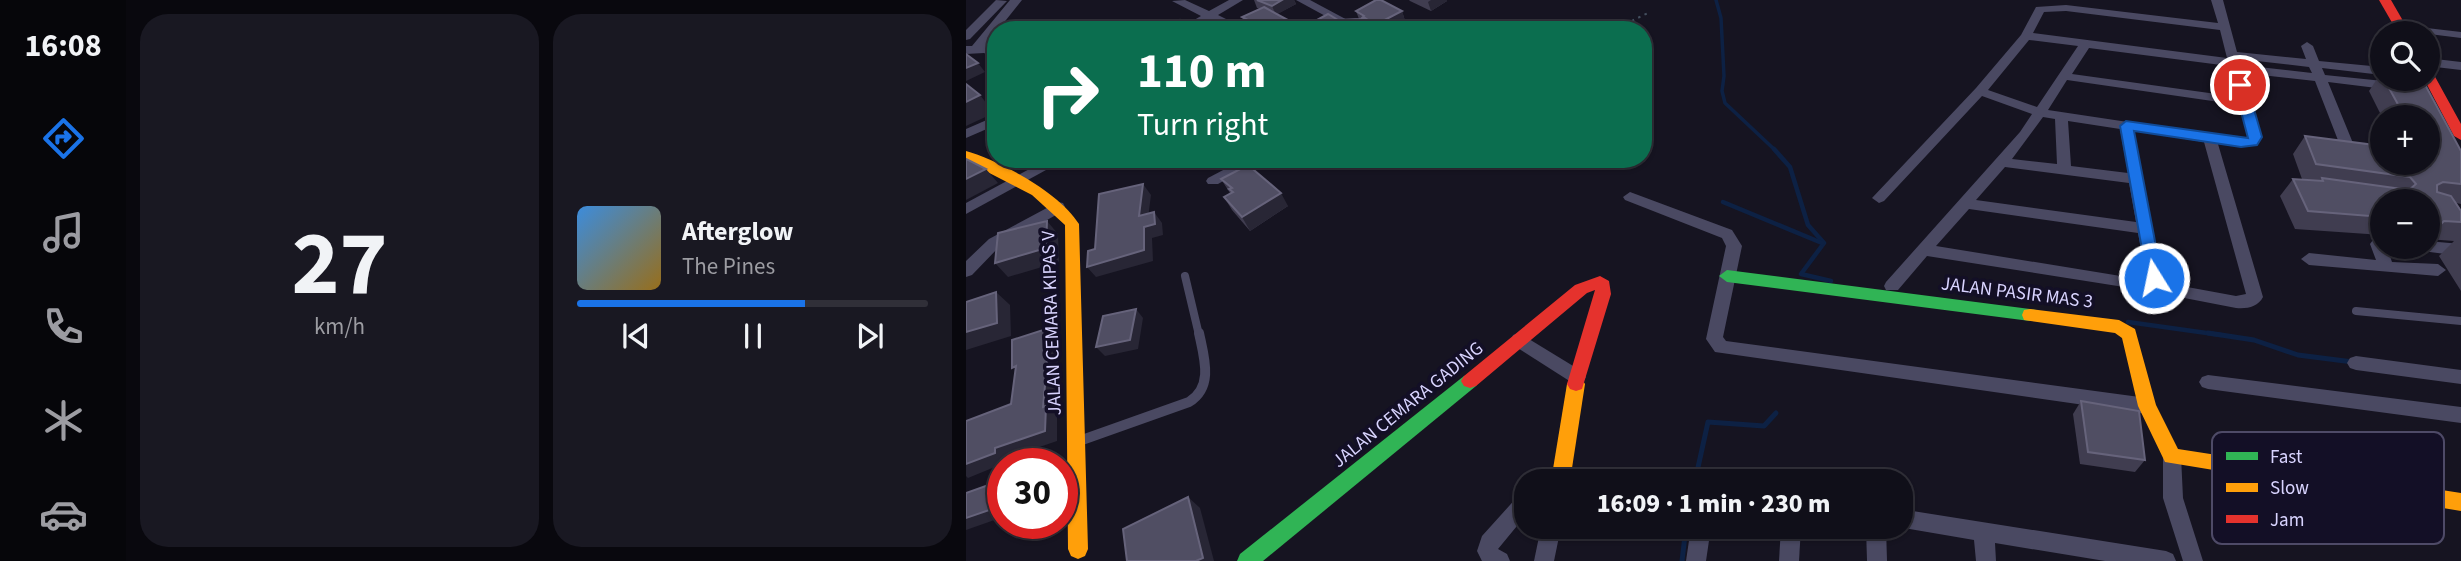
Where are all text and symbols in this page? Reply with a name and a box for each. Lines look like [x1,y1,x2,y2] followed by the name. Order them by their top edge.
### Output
[2370,21,2440,259] map controls
[2370,21,2440,91] button: search
[24,23,102,69] text: 16:08
[1137,37,1266,107] text: 110 m
[1022,49,1113,140] icon: right
[2210,55,2270,115] pin
[2221,66,2259,104] icon: arrive
[1137,102,1268,148] text: Turn right
[2370,105,2440,175] button: +
[39,114,88,163] icon: directions
[2370,189,2440,259] button: −
[291,200,388,329] text: 27
[39,208,88,257] icon: music
[682,213,793,250] text: Afterglow
[1035,230,1069,416] street label: JALAN CEMARA KIPAS V
[2117,241,2191,315] position arrow
[682,250,775,283] text: The Pines
[1940,270,2094,316] street label: JALAN PASIR MAS 3
[39,302,88,351] icon: phone
[314,310,365,343] text: km/h
[617,317,655,355] icon: previous
[734,317,772,355] icon: pause
[851,317,889,355] icon: next
[1327,335,1489,475] street label: JALAN CEMARA GADING
[39,396,88,445] icon: climate
[2212,432,2444,544] legend
[2270,444,2303,471] text: Fast
[987,448,1078,539] speed limit sign: 30
[2270,475,2309,502] text: Slow
[1597,485,1830,522] text: 16:09 · 1 min · 230 m
[39,490,88,539] icon: car
[2270,507,2304,534] text: Jam

